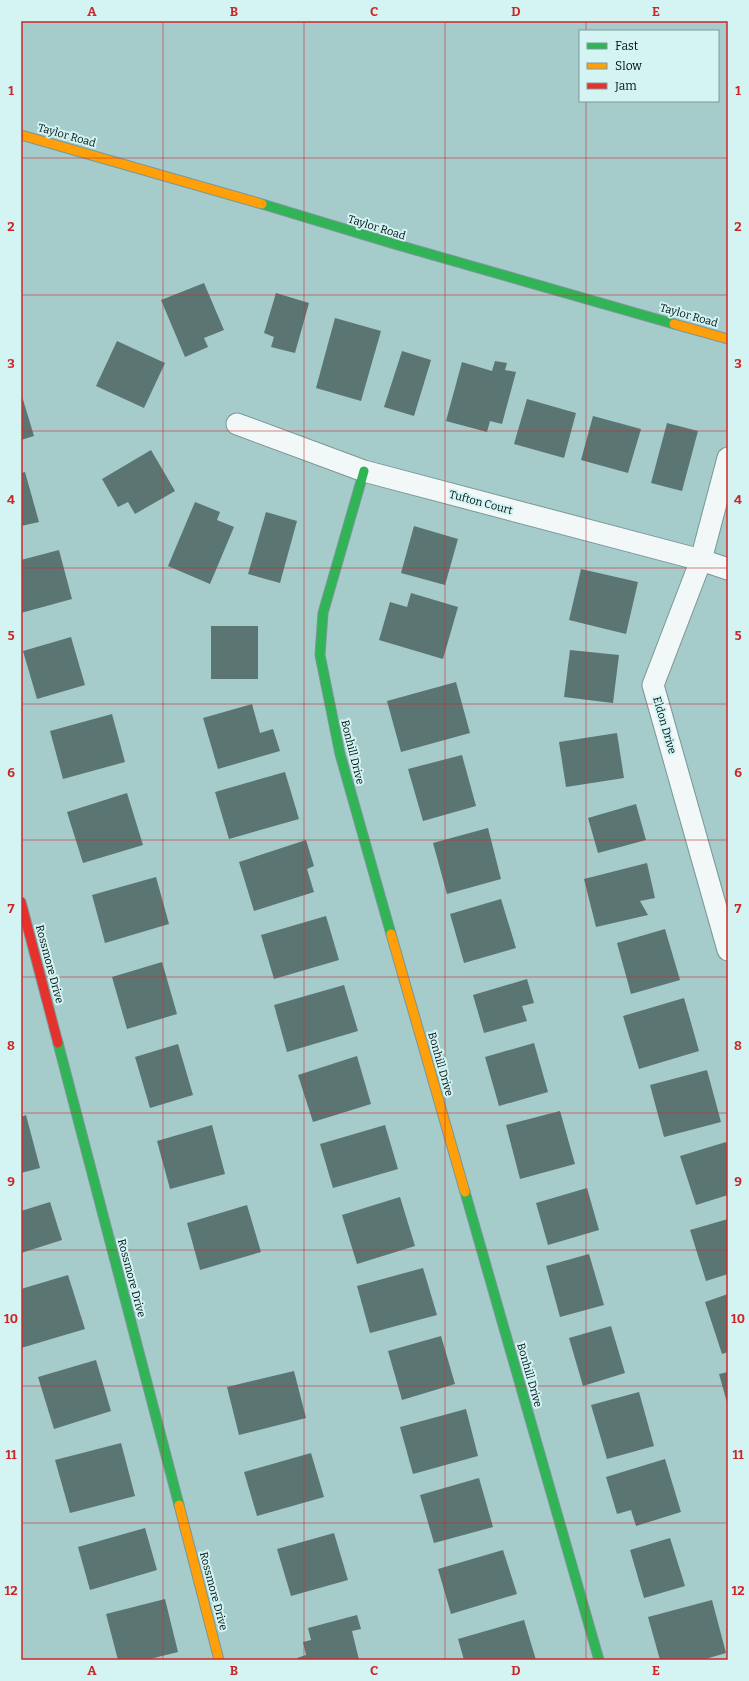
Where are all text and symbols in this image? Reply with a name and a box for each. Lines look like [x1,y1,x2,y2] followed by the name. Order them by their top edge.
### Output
[87,4,97,19] text: A
[230,4,238,19] text: B
[370,4,378,19] text: C
[511,4,521,19] text: D
[652,4,660,19] text: E
[579,30,719,102] legend
[615,39,639,53] text: Fast
[615,59,642,73] text: Slow
[614,79,637,93] text: Jam
[8,83,14,98] text: 1
[735,83,741,98] text: 1
[36,121,98,150] street label: Taylor Road
[346,213,408,243] street label: Taylor Road
[7,219,15,234] text: 2
[734,219,742,234] text: 2
[658,301,720,330] street label: Taylor Road
[7,356,15,371] text: 3
[734,356,742,371] text: 3
[448,488,514,517] street label: Tufton Court
[7,492,15,507] text: 4
[734,492,742,507] text: 4
[7,628,15,643] text: 5
[734,628,742,643] text: 5
[650,695,679,755] street label: Eldon Drive
[338,719,367,786] street label: Bonhill Drive
[7,765,15,780] text: 6
[734,765,742,780] text: 6
[8,901,15,916] text: 7
[735,901,742,916] text: 7
[33,924,66,1005] street label: Rossmore Drive
[425,1031,456,1098] street label: Bonhill Drive
[7,1038,15,1053] text: 8
[734,1038,742,1053] text: 8
[7,1174,15,1189] text: 9
[734,1174,742,1189] text: 9
[115,1238,148,1319] street label: Rossmore Drive
[4,1311,18,1326] text: 10
[731,1311,745,1326] text: 10
[514,1342,545,1409] street label: Bonhill Drive
[5,1447,17,1462] text: 11
[732,1447,744,1462] text: 11
[197,1551,230,1632] street label: Rossmore Drive
[5,1583,17,1598] text: 12
[732,1583,744,1598] text: 12
[87,1663,97,1678] text: A
[230,1663,238,1678] text: B
[370,1663,378,1678] text: C
[511,1663,521,1678] text: D
[652,1663,660,1678] text: E

